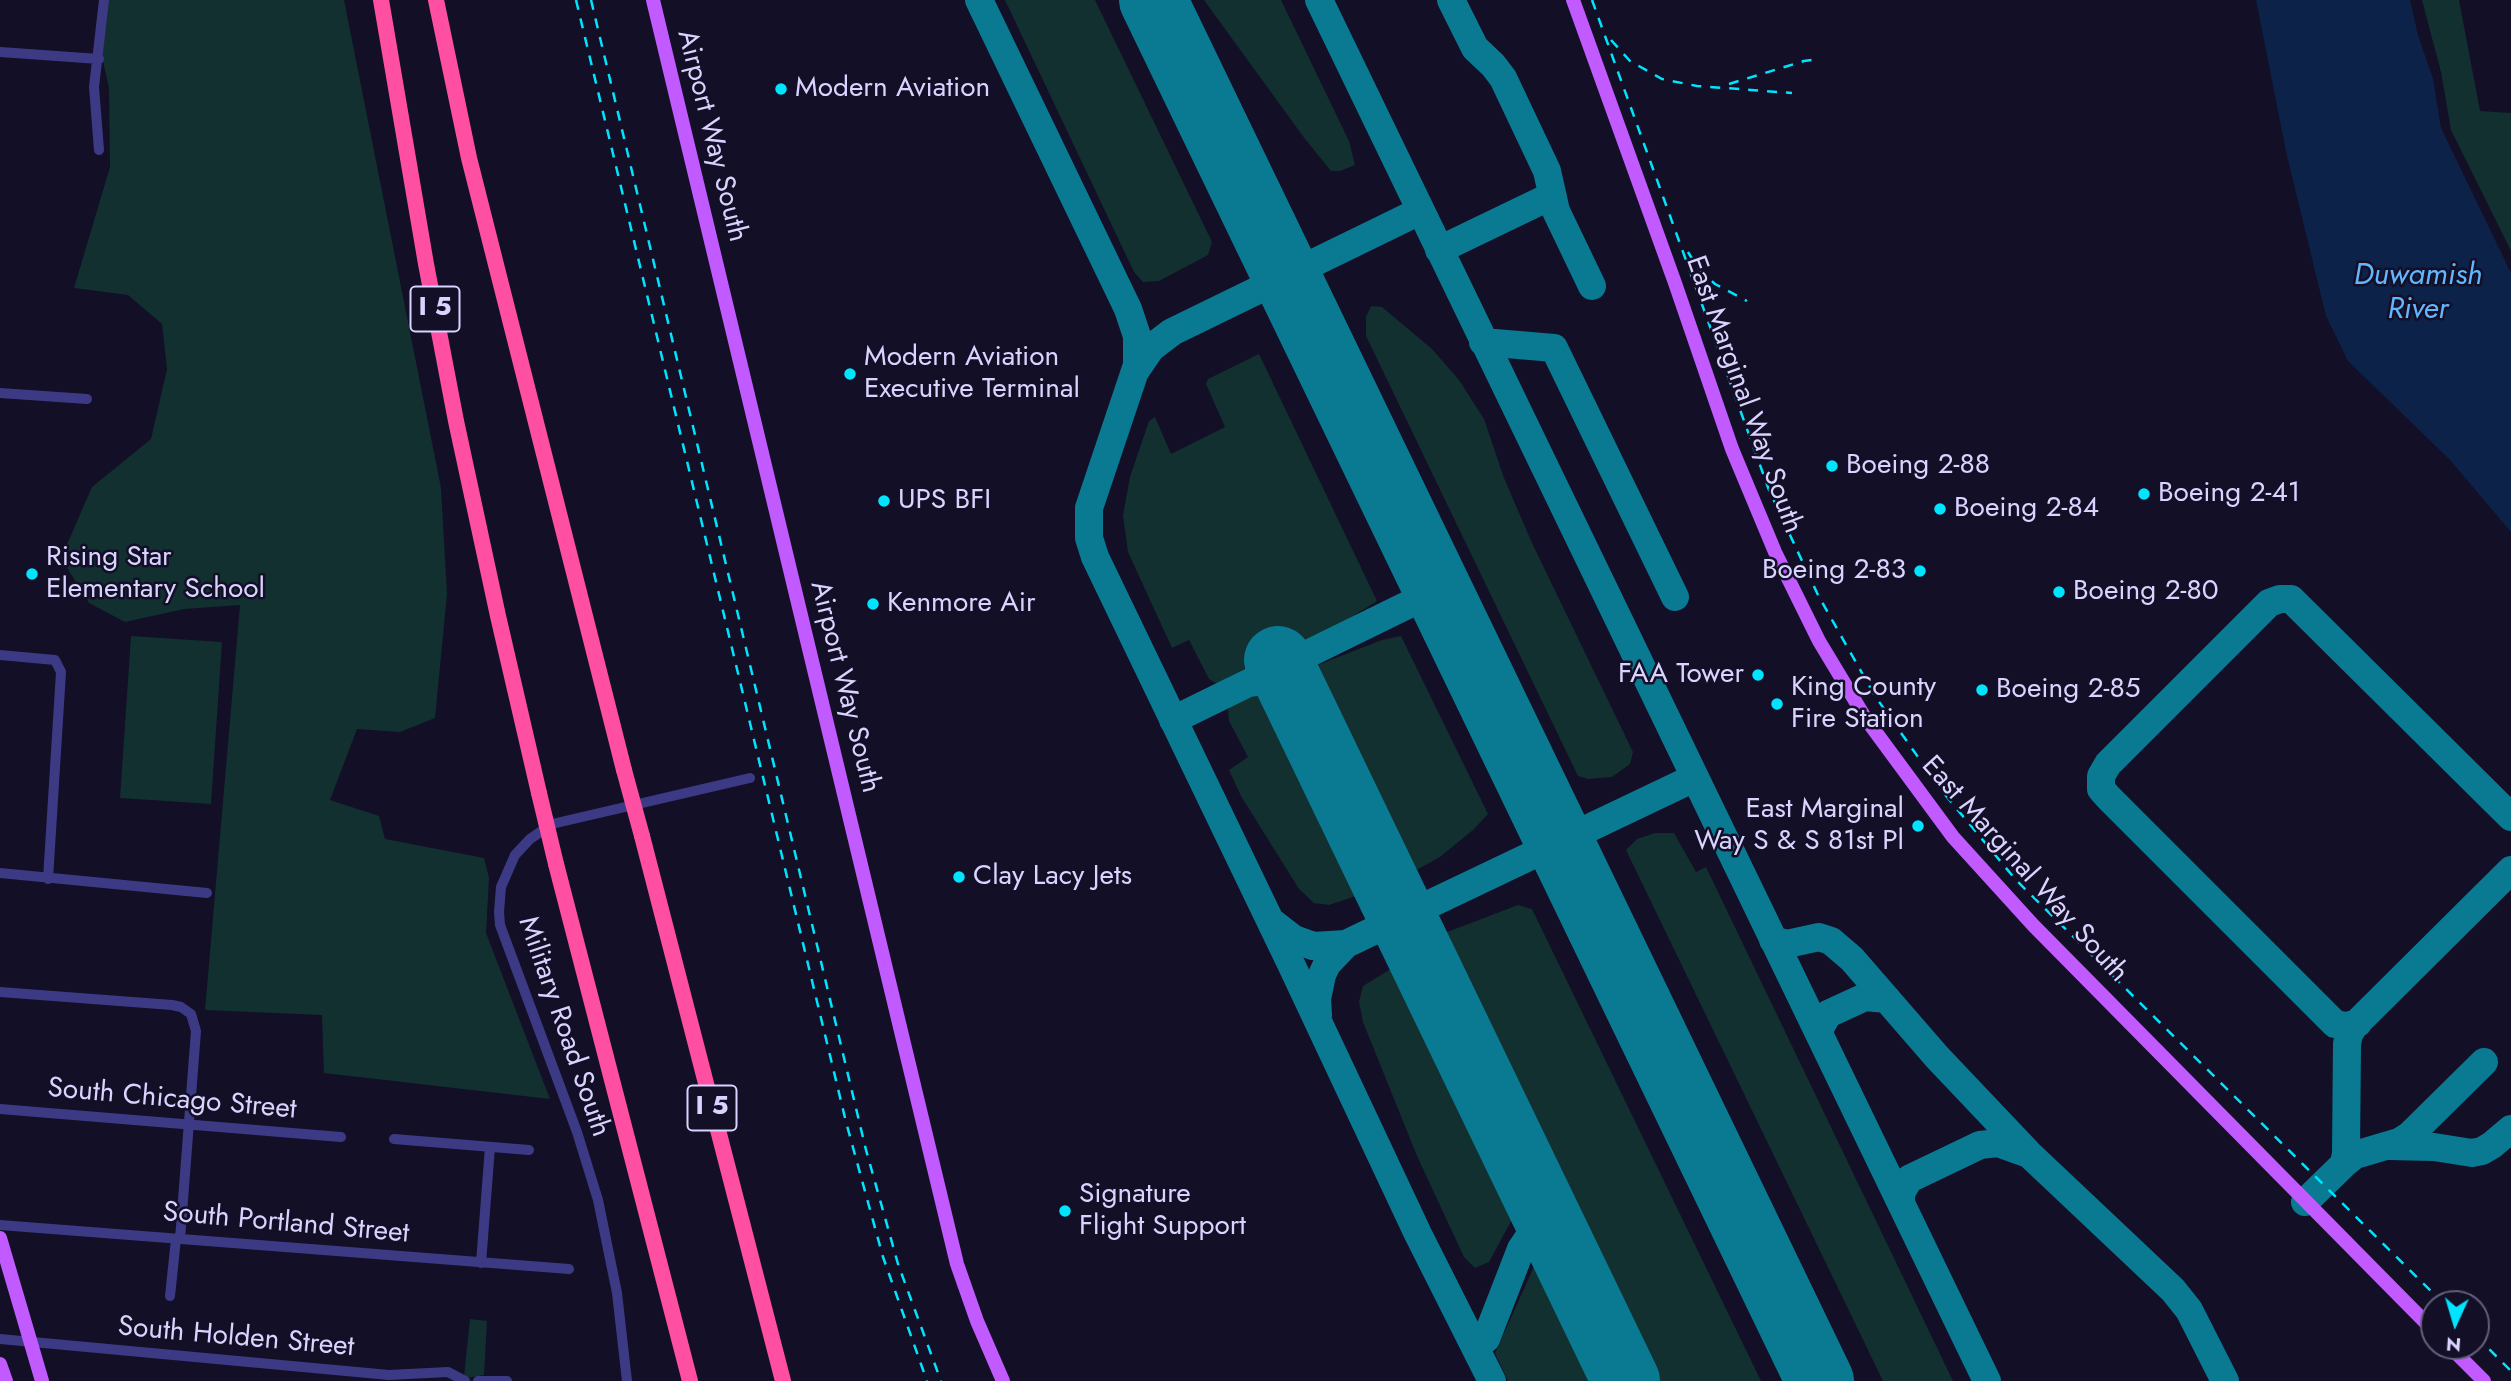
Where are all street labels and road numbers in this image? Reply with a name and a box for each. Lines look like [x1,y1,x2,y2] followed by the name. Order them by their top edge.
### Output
[668,27,754,245] street label: Airport Way South
[1677,252,1809,538] street label: East Marginal Way South
[410,286,460,332] road number: I 5
[801,578,887,796] street label: Airport Way South
[1914,750,2134,990] street label: East Marginal Way South
[510,913,616,1141] street label: Military Road South
[46,1072,298,1128] street label: South Chicago Street
[688,1086,736,1130] road number: I 5
[161,1196,411,1252] street label: South Portland Street
[116,1311,356,1365] street label: South Holden Street

